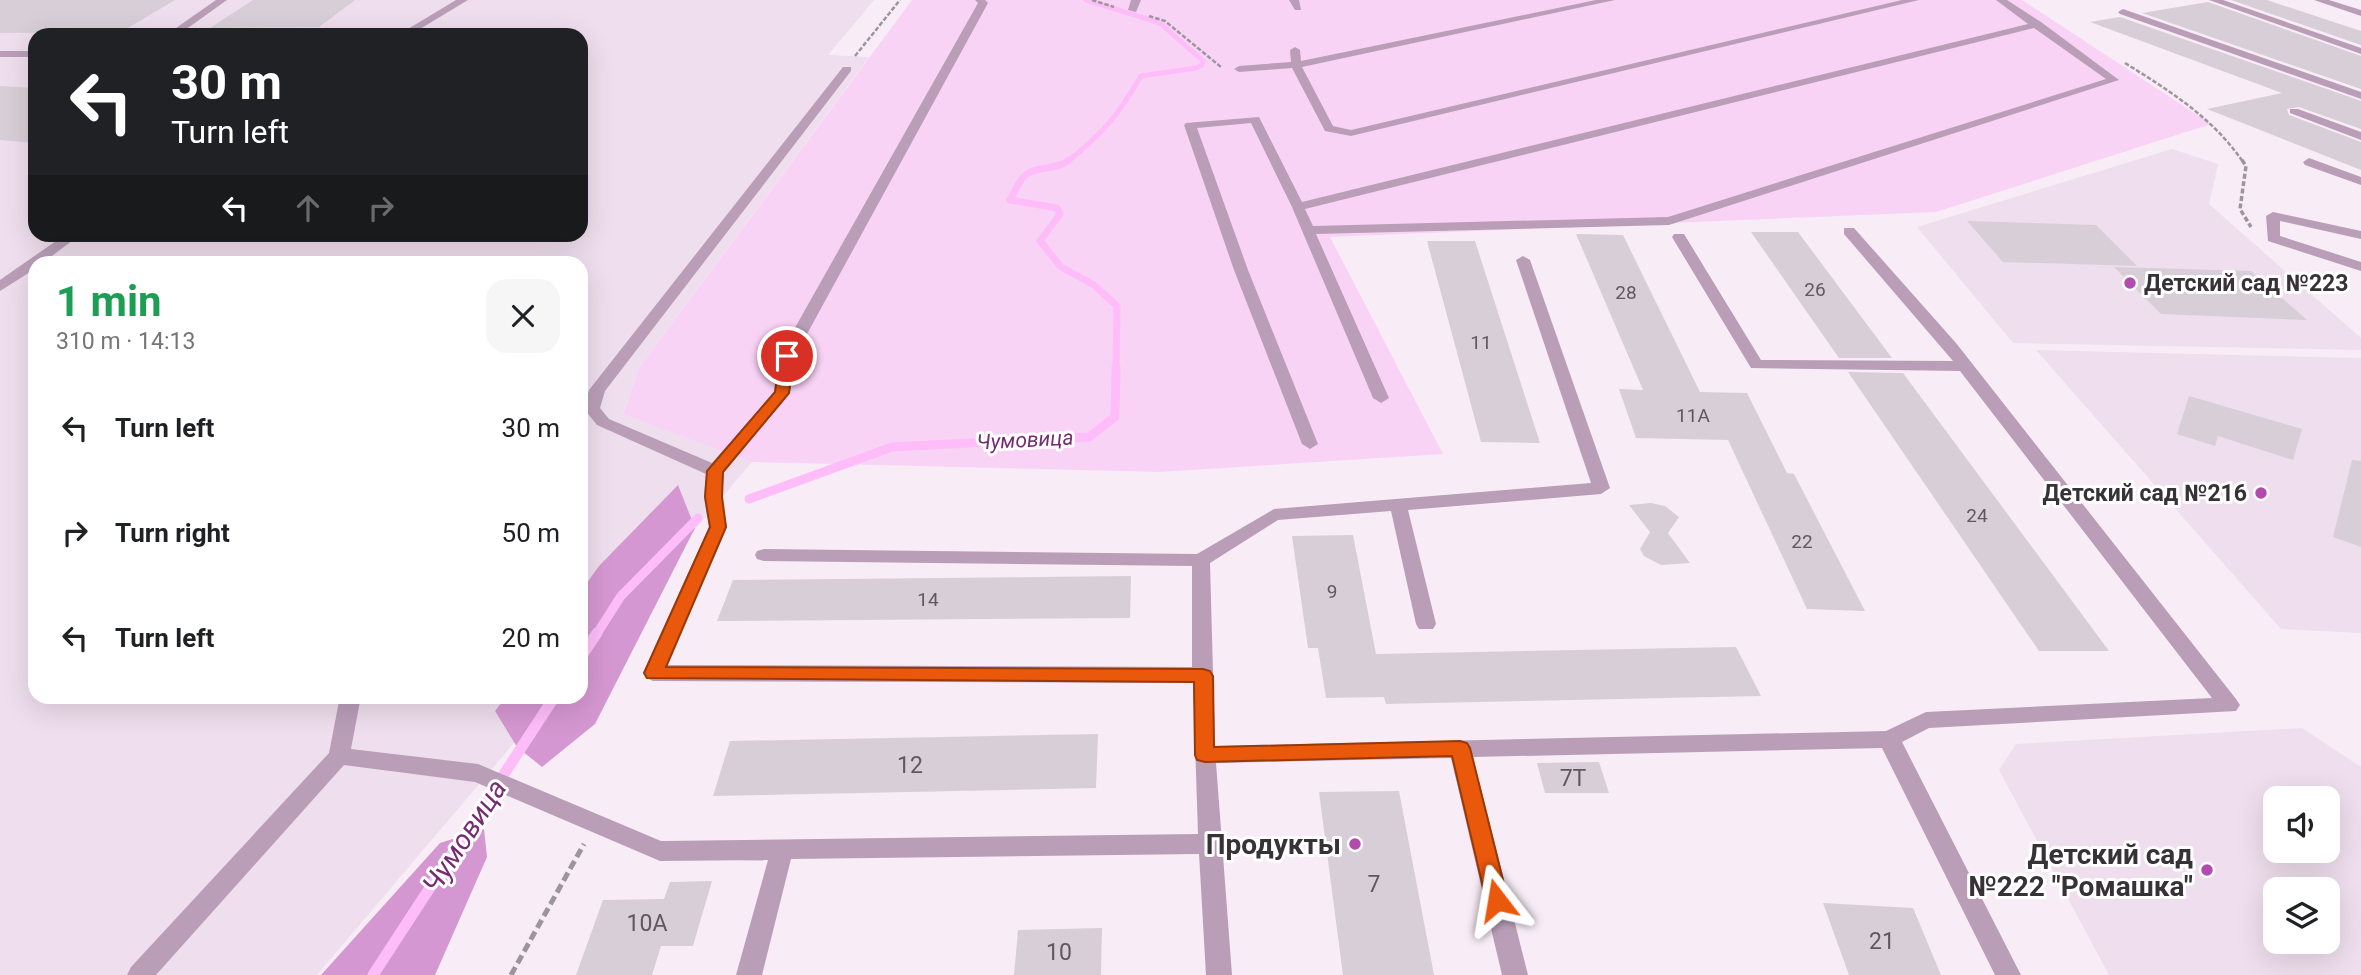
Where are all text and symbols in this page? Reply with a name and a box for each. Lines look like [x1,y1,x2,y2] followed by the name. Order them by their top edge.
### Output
[171,54,282,111] text: 30 m
[56,56,147,147] icon: left
[171,113,289,151] text: Turn left
[216,189,254,227] icon: left
[289,189,327,227] icon: ahead
[362,189,400,227] icon: right
[2144,270,2349,297] place label: Детский сад №223
[2122,275,2138,291] marker: Детский сад №223
[56,277,162,326] text: 1 min
[1804,278,1826,301] house number: 26
[486,279,560,353] button: close
[1615,281,1637,304] house number: 28
[757,326,817,386] pin
[56,328,195,355] text: 310 m · 14:13
[1470,331,1492,354] house number: 11
[768,337,806,375] icon: arrive
[1676,404,1710,427] house number: 11А
[56,409,94,447] icon: left
[115,413,214,443] text: Turn left
[502,413,560,443] text: 30 m
[976,425,1074,455] water label: Чумовица
[2042,480,2247,507] place label: Детский сад №216
[2253,485,2269,501] marker: Детский сад №216
[1966,504,1988,527] house number: 24
[56,514,94,552] icon: right
[115,518,230,548] text: Turn right
[502,518,560,548] text: 50 m
[1791,530,1813,553] house number: 22
[1327,580,1337,603] house number: 9
[917,588,939,611] house number: 14
[56,619,94,657] icon: left
[115,623,214,653] text: Turn left
[502,623,560,653] text: 20 m
[897,752,923,779] house number: 12
[1560,765,1587,792] house number: 7Т
[415,773,513,899] water label: Чумовица
[2263,786,2340,954] map controls
[2263,786,2340,863] button: sound
[1206,828,1341,861] place label: Продукты
[1347,836,1363,852] marker: Продукты
[1968,838,2193,903] place label: Детский сад №222 "Ромашка"
[2199,862,2215,878] marker: Детский сад №222 "Ромашка"
[1460,863,1534,937] position arrow
[1368,871,1380,898] house number: 7
[2263,877,2340,954] button: layers
[627,910,667,937] house number: 10А
[1869,928,1895,955] house number: 21
[1046,939,1072,966] house number: 10

